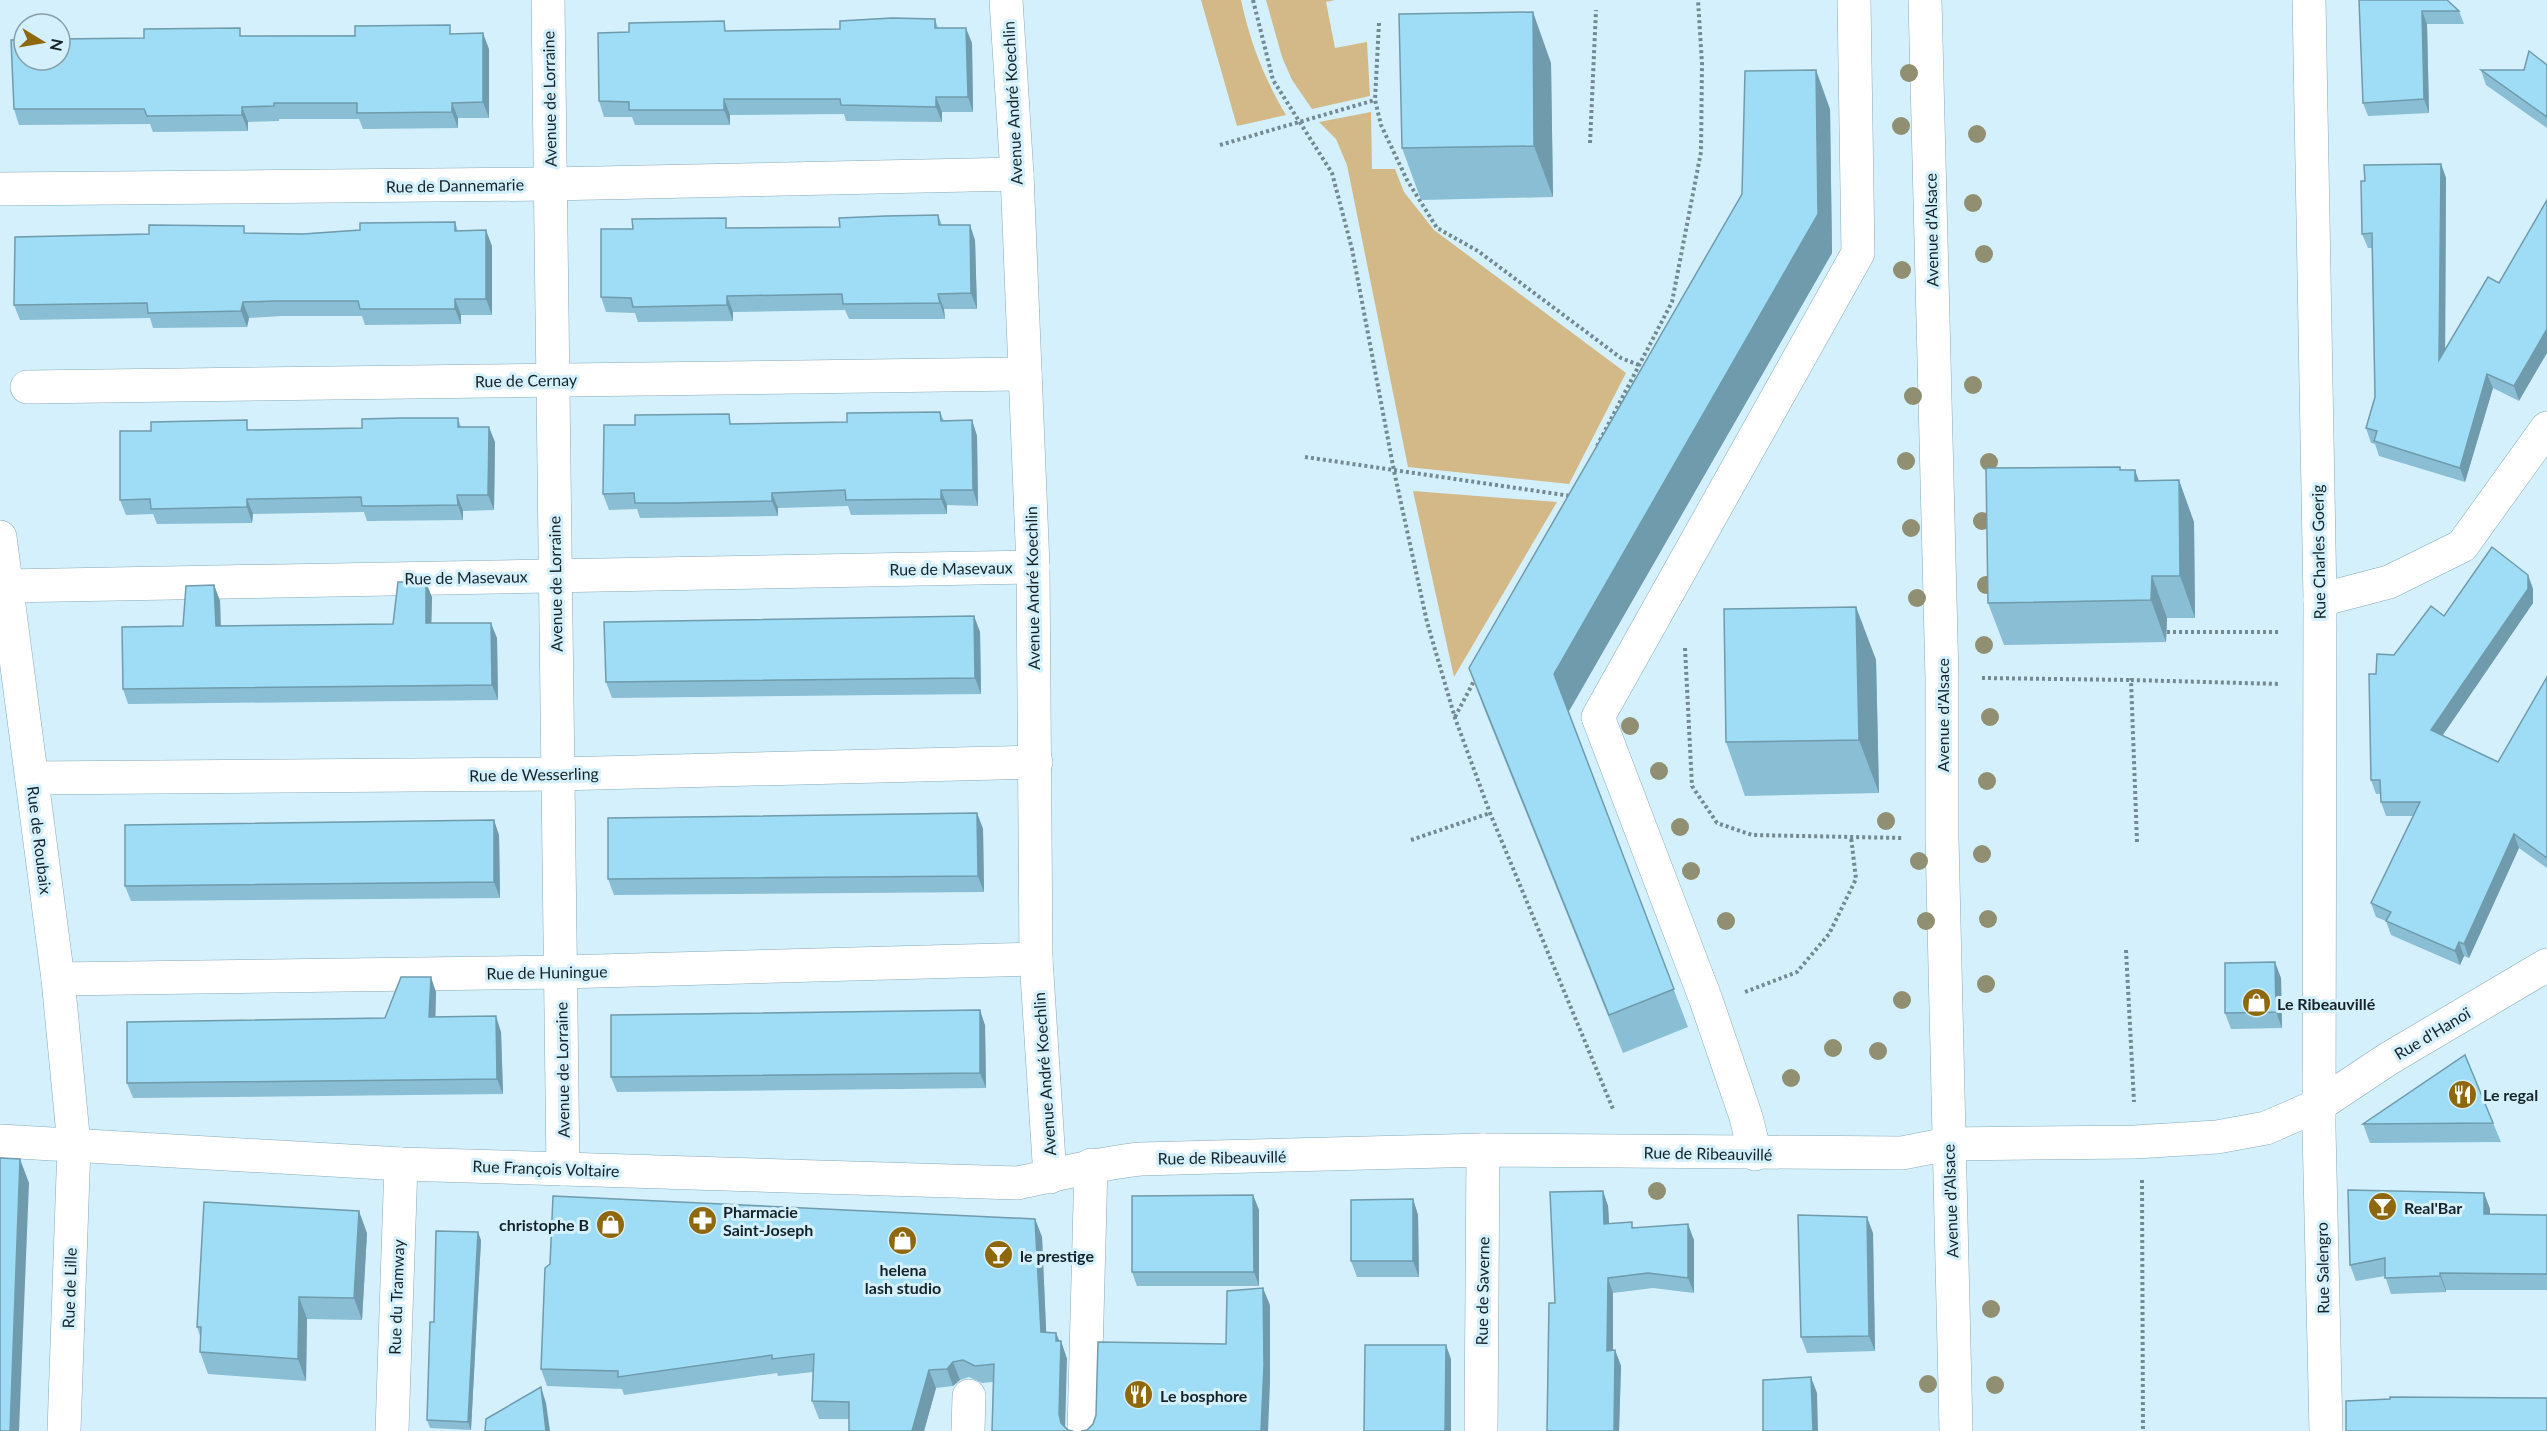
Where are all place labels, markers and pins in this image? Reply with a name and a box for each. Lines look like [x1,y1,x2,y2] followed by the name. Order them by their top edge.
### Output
[2240,987,2272,1019] shop icon: Le Ribeauvillé
[2277,994,2376,1013] place label: Le Ribeauvillé
[2446,1078,2478,1110] restaurant icon: Le regal
[2483,1085,2538,1104] place label: Le regal
[2367,1191,2399,1223] bar icon: Real'Bar
[2404,1198,2462,1217] place label: Real'Bar
[723,1202,813,1239] place label: Pharmacie Saint-Joseph
[686,1204,718,1236] pharmacy icon: Pharmacie Saint-Joseph
[594,1208,626,1240] shop icon: christophe B
[499,1215,589,1234] place label: christophe B
[887,1225,919,1257] shop icon: helena lash studio
[983,1239,1015,1271] bar icon: le prestige
[1020,1246,1094,1265] place label: le prestige
[865,1260,941,1297] place label: helena lash studio
[1123,1379,1155,1411] restaurant icon: Le bosphore
[1160,1386,1248,1405] place label: Le bosphore

